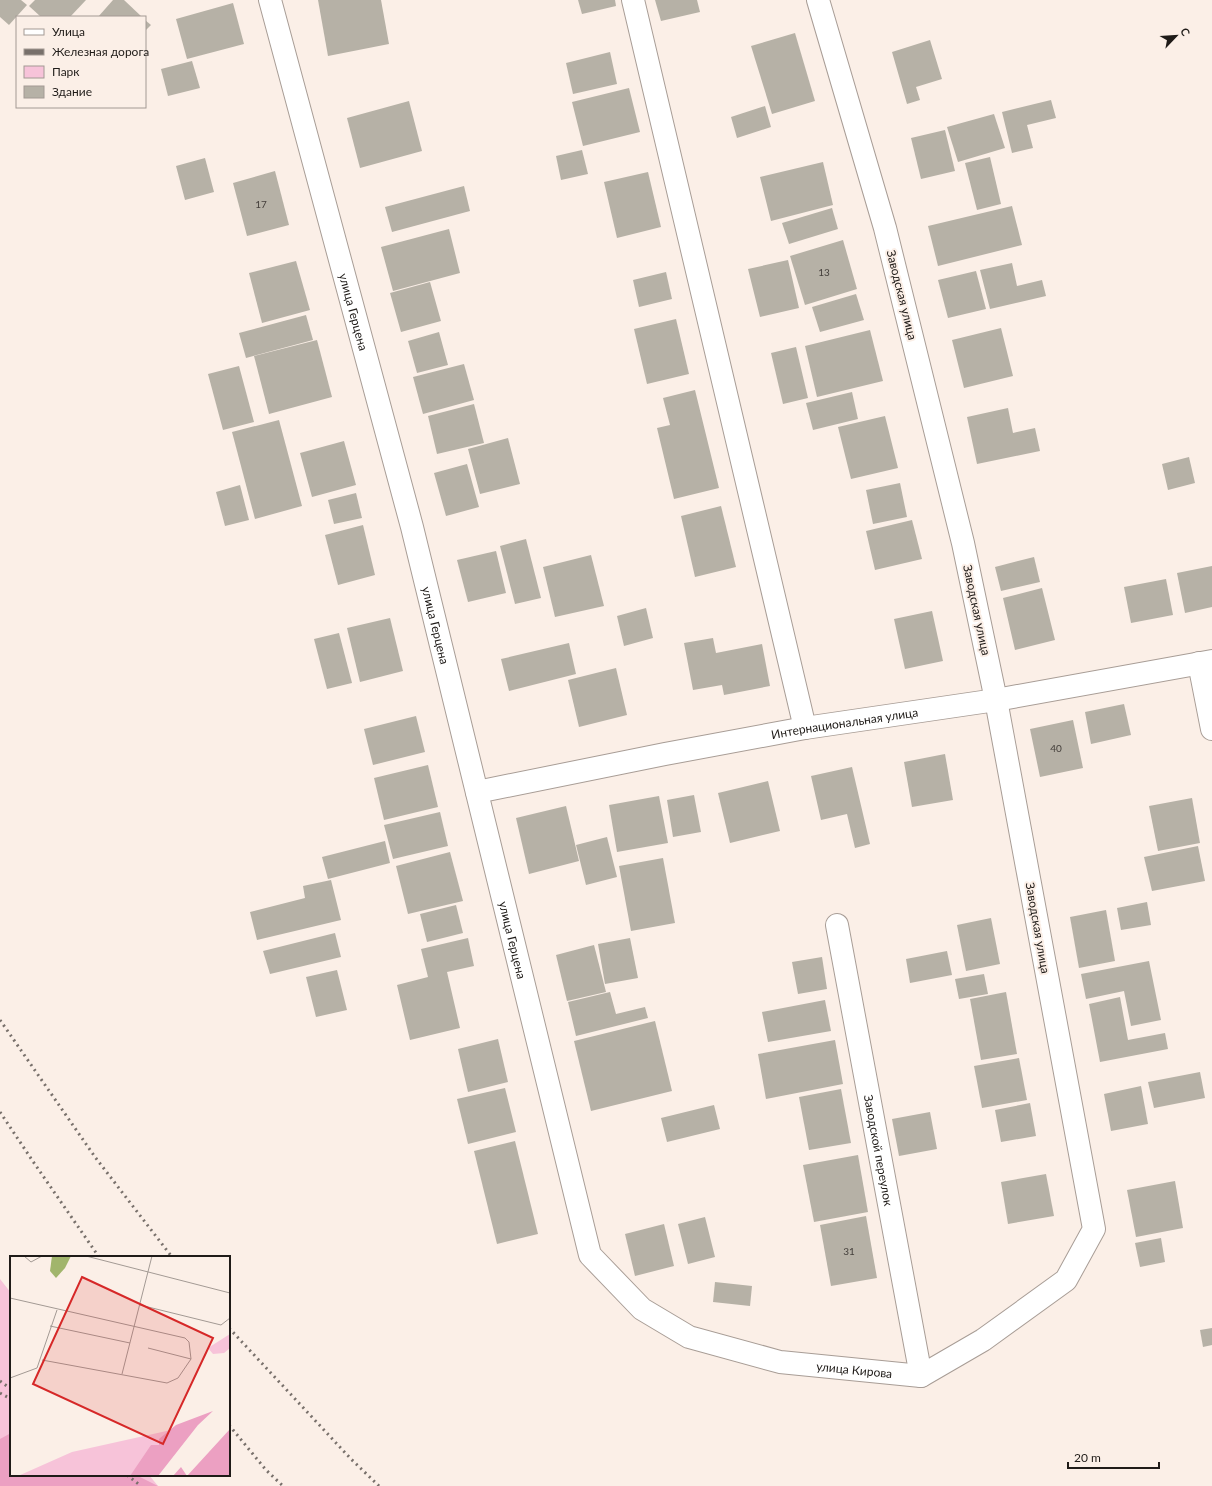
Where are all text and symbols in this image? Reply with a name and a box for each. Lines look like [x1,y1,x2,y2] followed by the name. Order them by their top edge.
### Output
[16,16,146,108] legend
[1156,16,1196,56] north arrow
[52,24,85,39] text: Улица
[1178,26,1193,38] text: С
[52,44,149,59] text: Железная дорога
[52,64,80,79] text: Парк
[52,84,92,99] text: Здание
[255,198,267,210] house number: 17
[884,248,920,342] street label: Заводская улица
[818,266,830,278] house number: 13
[336,271,372,352] street label: улица Герцена
[960,563,994,657] street label: Заводская улица
[419,585,453,666] street label: улица Герцена
[770,704,919,742] street label: Интернациональная улица
[1050,742,1062,754] house number: 40
[1023,881,1053,975] street label: Заводская улица
[496,900,530,981] street label: улица Герцена
[861,1093,897,1208] street label: Заводской переулок
[843,1245,855,1257] house number: 31
[10,1256,230,1476] inset map
[816,1358,893,1381] street label: улица Кирова
[1068,1444,1159,1470] scale bar
[1074,1450,1101,1465] text: 20 m

